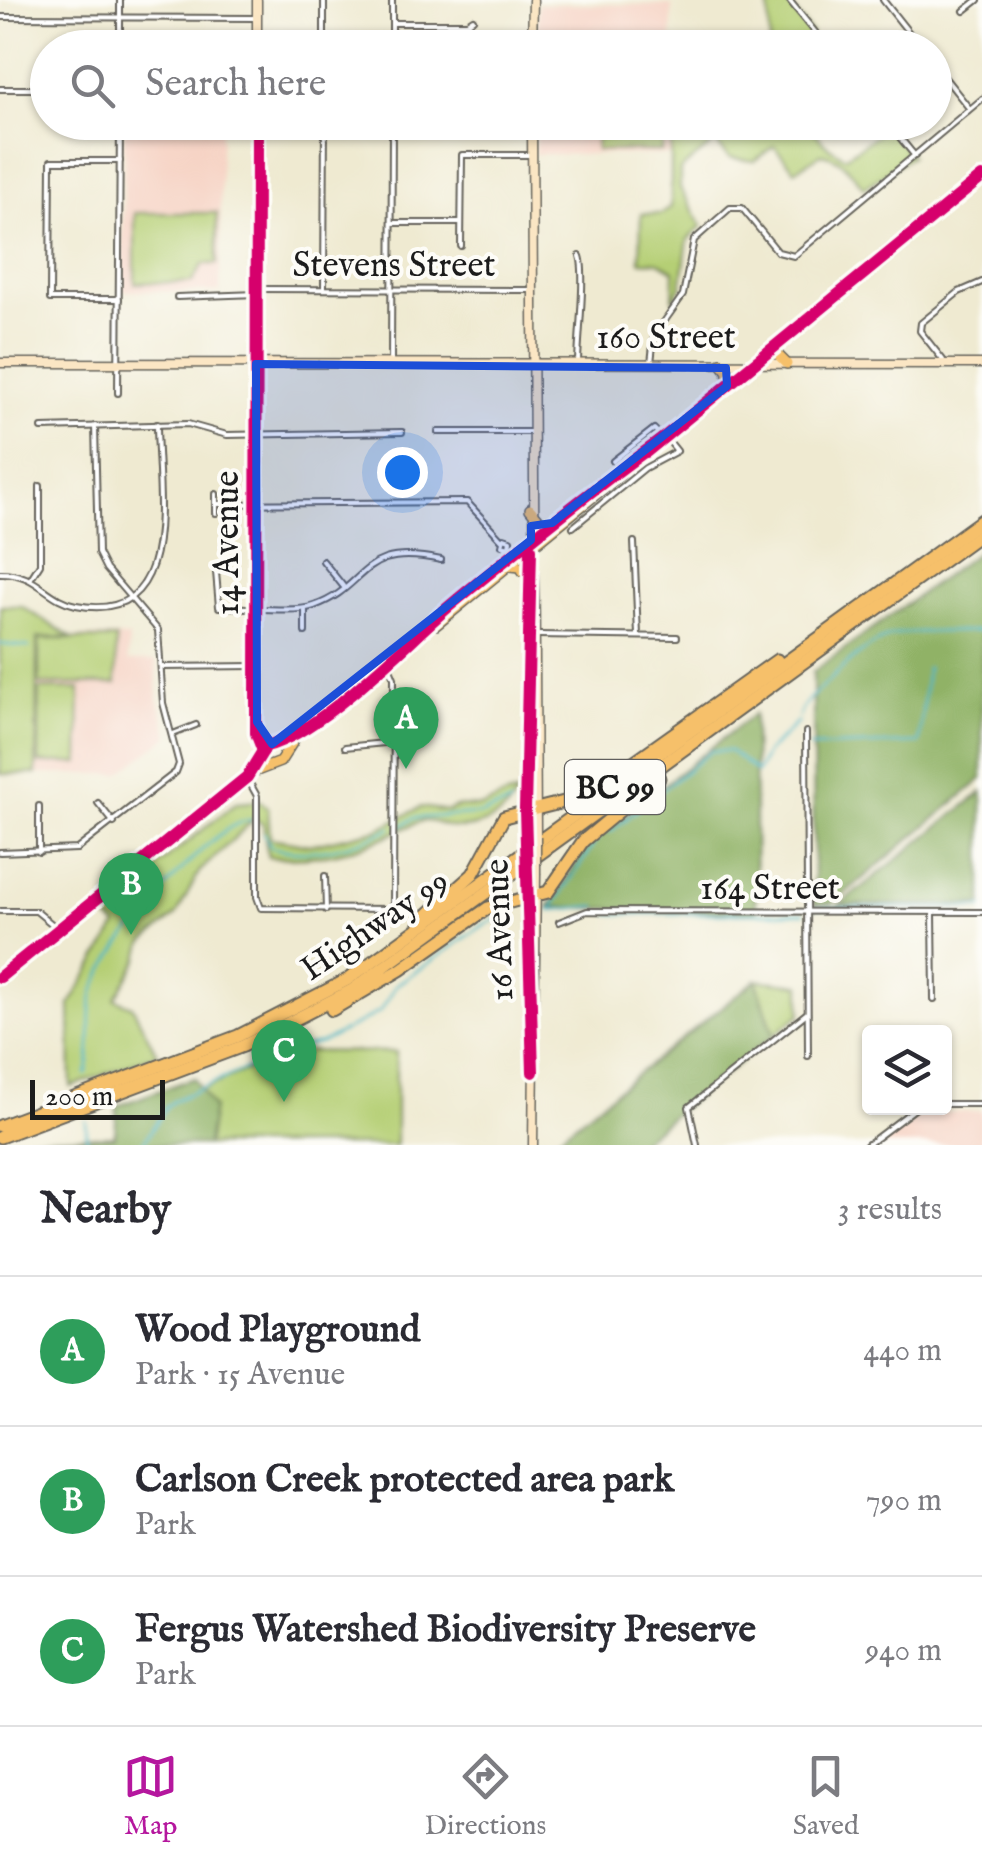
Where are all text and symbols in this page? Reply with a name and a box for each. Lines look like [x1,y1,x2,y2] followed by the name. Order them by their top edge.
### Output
[30,30,952,140] search box
[65,58,120,113] icon: search
[145,61,326,109] text: Search here
[293,244,496,289] street label: Stevens Street
[596,316,736,361] street label: 160 Street
[377,447,428,498] your location
[206,471,251,615] street label: 14 Avenue
[374,686,438,769] pin: A
[565,760,665,814] road number: BC 99
[98,852,164,935] pin: B
[476,858,525,1002] street label: 16 Avenue
[292,860,458,992] street label: Highway 99
[700,867,840,912] street label: 164 Street
[252,1020,316,1102] pin: C
[862,1025,952,1115] map controls
[862,1025,952,1115] button: layers
[30,1075,165,1120] scale bar
[45,1080,113,1115] text: 200 m
[40,1184,171,1237] text: Nearby
[838,1190,942,1231] text: 3 results
[135,1307,420,1355] text: Wood Playground
[62,1331,83,1372] text: A
[863,1331,942,1372] text: 440 m
[135,1355,345,1396] text: Park · 15 Avenue
[135,1457,674,1505] text: Carlson Creek protected area park
[62,1481,83,1522] text: B
[866,1481,942,1522] text: 790 m
[135,1505,196,1546] text: Park
[135,1607,756,1655] text: Fergus Watershed Biodiversity Preserve
[61,1631,84,1672] text: C
[865,1631,942,1672] text: 940 m
[135,1655,196,1696] text: Park
[123,1749,178,1844] tab: Map
[424,1749,546,1844] tab: Directions
[793,1749,859,1844] tab: Saved

